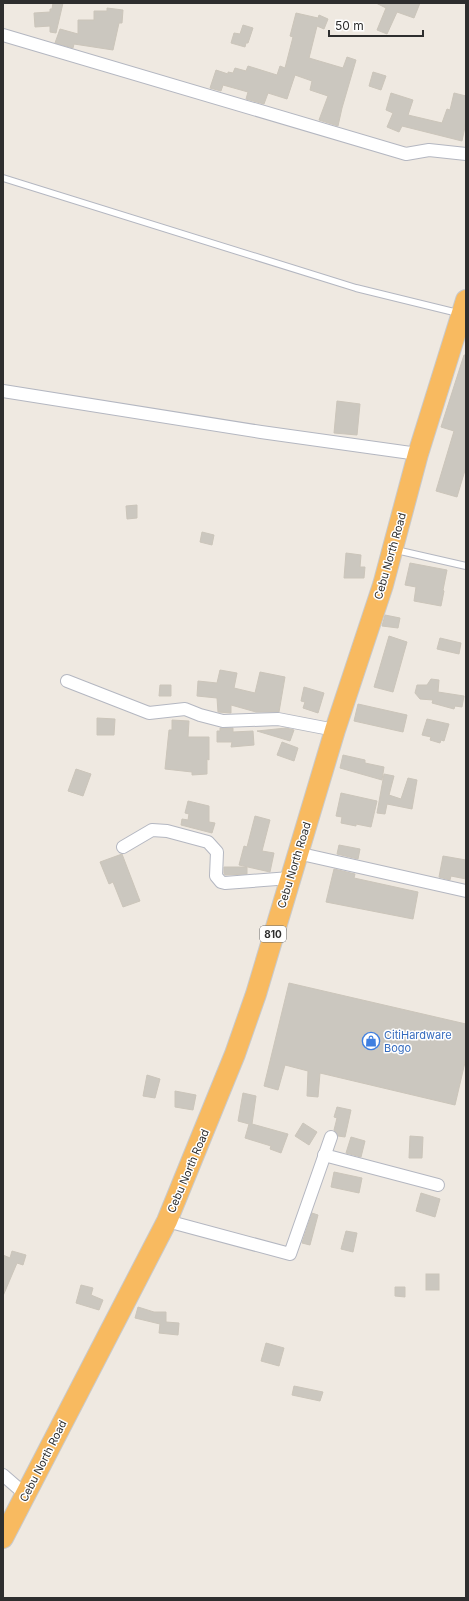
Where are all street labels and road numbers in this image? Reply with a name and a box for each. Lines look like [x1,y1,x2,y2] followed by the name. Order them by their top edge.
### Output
[371,511,409,601] street label: Cebu North Road
[274,820,314,910] street label: Cebu North Road
[260,926,286,942] road number: 810
[164,1127,212,1215] street label: Cebu North Road
[16,1418,70,1504] street label: Cebu North Road

